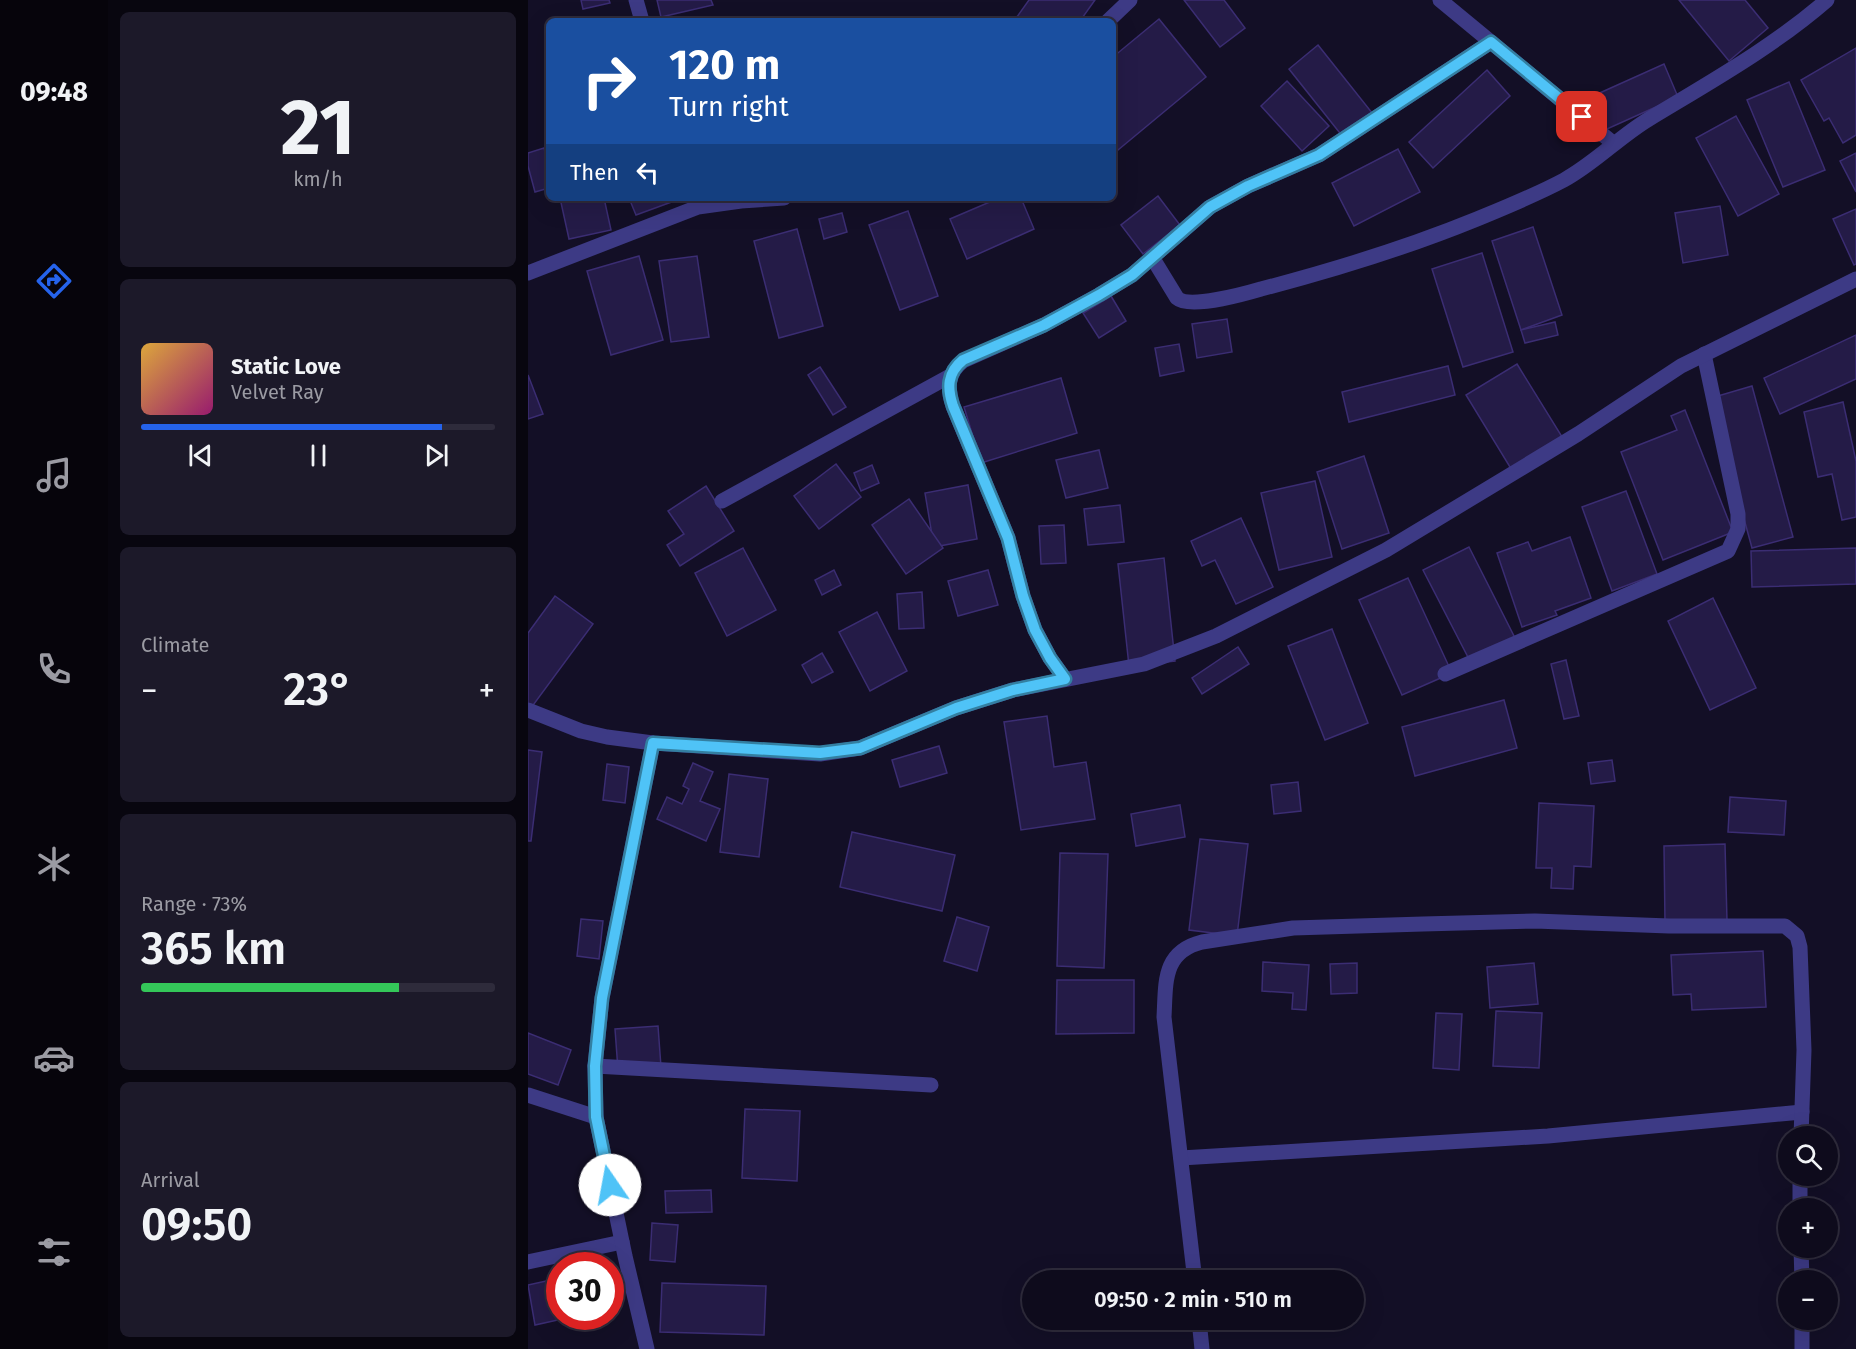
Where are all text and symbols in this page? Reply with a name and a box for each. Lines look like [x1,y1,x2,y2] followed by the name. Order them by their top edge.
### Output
[669,40,780,90] text: 120 m
[570,42,648,120] icon: right
[20,76,88,108] text: 09:48
[281,81,355,175] text: 21
[669,91,789,123] text: Turn right
[1556,91,1607,142] pin
[1565,100,1598,133] icon: arrive
[631,156,664,189] icon: left
[570,159,619,186] text: Then
[293,167,343,191] text: km/h
[33,260,75,302] icon: directions
[231,353,341,380] text: Static Love
[231,380,324,404] text: Velvet Ray
[184,439,217,472] icon: previous
[302,439,335,472] icon: pause
[420,439,453,472] icon: next
[33,454,75,496] icon: music
[141,633,209,657] text: Climate
[33,648,75,690] icon: phone
[283,663,353,717] text: 23°
[141,671,158,711] text: −
[479,671,495,711] text: +
[33,843,75,885] icon: climate
[141,892,247,916] text: Range · 73%
[141,922,286,976] text: 365 km
[33,1037,75,1079] icon: car
[1778,1126,1838,1330] map controls
[1778,1126,1838,1186] button: search
[578,1153,642,1217] position arrow
[141,1168,200,1192] text: Arrival
[141,1198,252,1252] text: 09:50
[1778,1198,1838,1258] button: +
[33,1231,75,1273] icon: filters
[546,1252,624,1330] speed limit sign: 30
[1778,1270,1838,1330] button: −
[1094,1286,1292,1313] text: 09:50 · 2 min · 510 m

